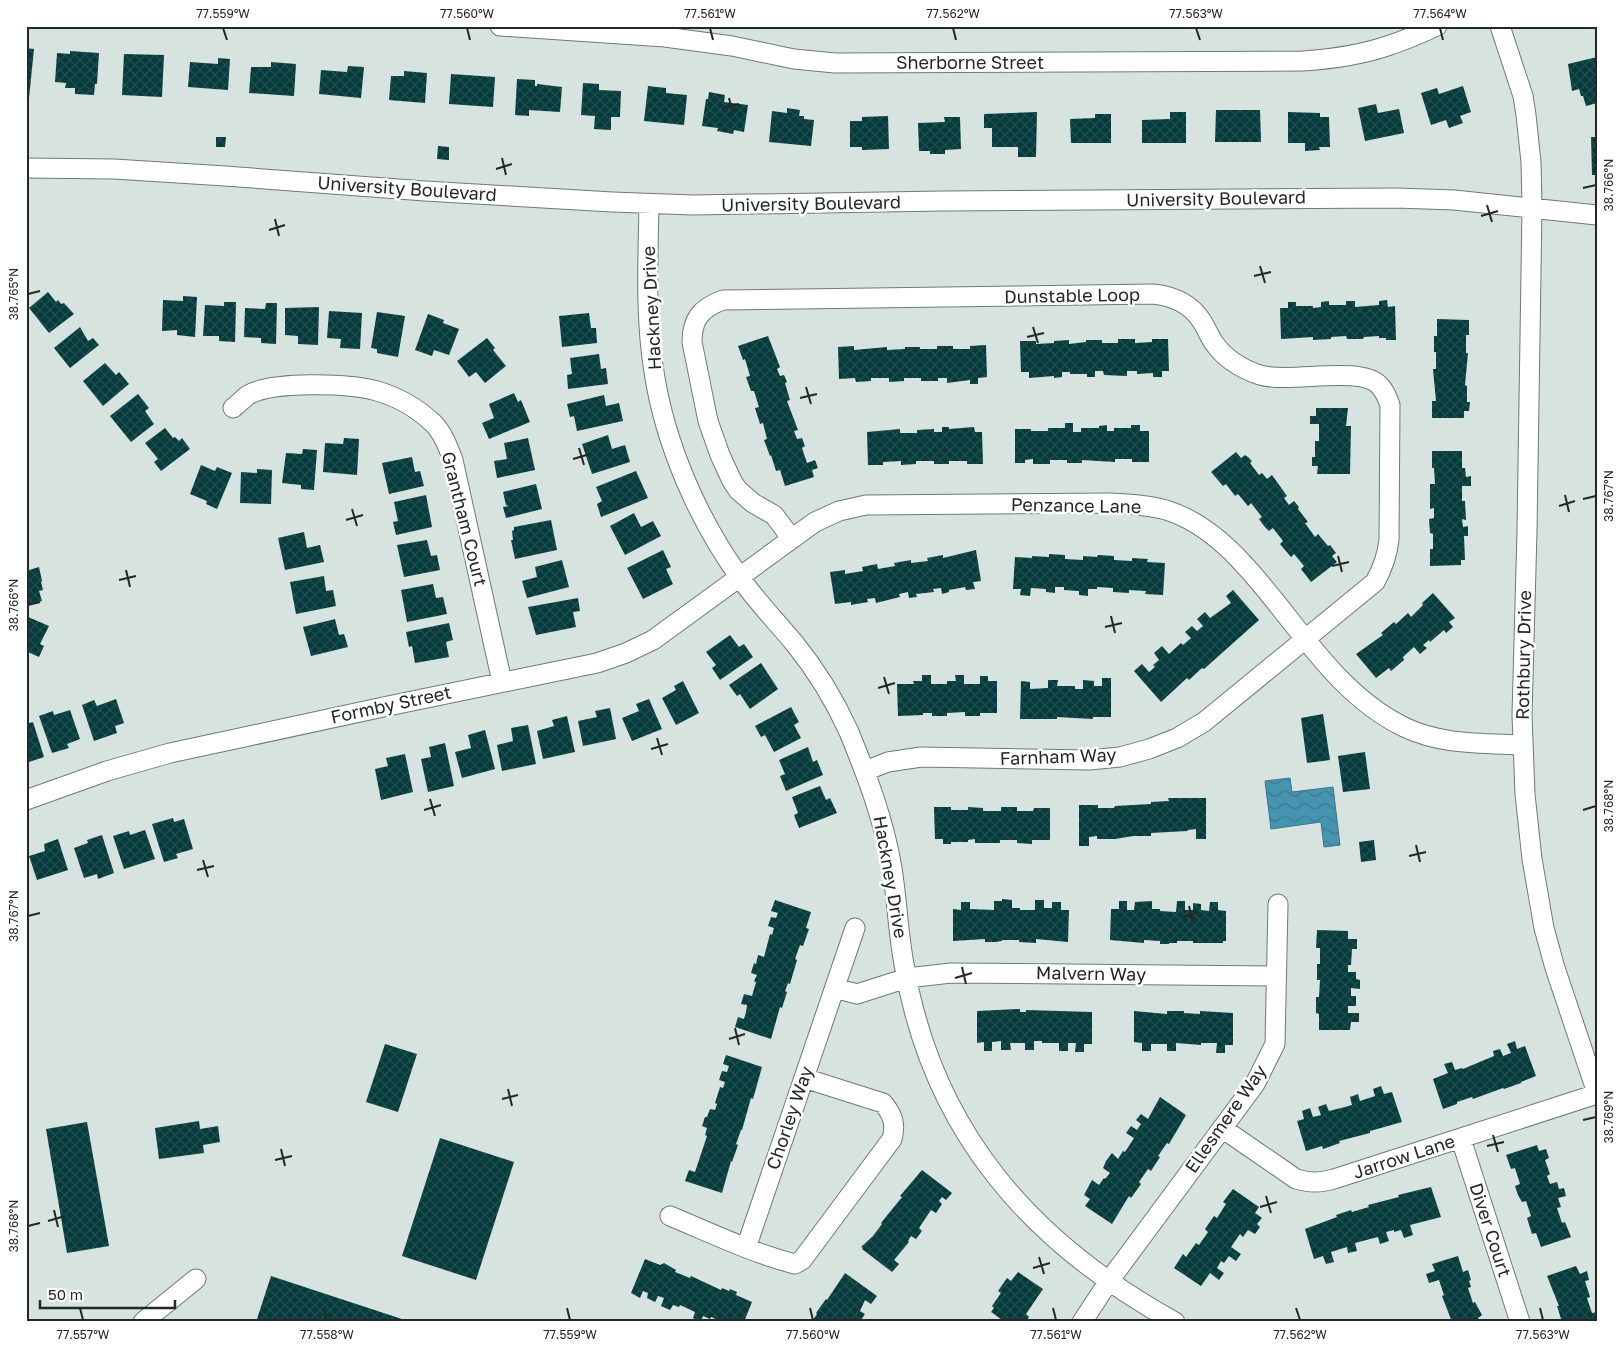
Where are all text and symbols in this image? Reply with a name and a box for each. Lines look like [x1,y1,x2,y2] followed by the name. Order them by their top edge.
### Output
[196,6,250,21] text: 77.559°W
[440,6,495,21] text: 77.560°W
[684,6,736,21] text: 77.561°W
[926,6,980,21] text: 77.562°W
[1169,6,1223,21] text: 77.563°W
[1413,6,1467,21] text: 77.564°W
[896,51,1044,73] street label: Sherborne Street
[1601,159,1616,211] text: 38.766°N
[317,171,497,205] street label: University Boulevard
[1126,185,1306,211] street label: University Boulevard
[721,190,901,216] street label: University Boulevard
[637,245,665,371] street label: Hackney Drive
[6,268,21,320] text: 38.765°N
[1004,283,1140,307] street label: Dunstable Loop
[438,449,492,588] street label: Grantham Court
[1601,470,1616,522] text: 38.767°N
[1011,493,1141,517] street label: Penzance Lane
[6,579,21,631] text: 38.766°N
[1511,590,1535,720] street label: Rothbury Drive
[328,680,453,728] street label: Formby Street
[999,743,1117,769] street label: Farnham Way
[1601,780,1616,832] text: 38.768°N
[869,814,913,940] street label: Hackney Drive
[6,890,21,942] text: 38.767°N
[1036,961,1146,985] street label: Malvern Way
[1180,1060,1271,1177] street label: Ellesmere Way
[761,1063,817,1172] street label: Chorley Way
[1601,1091,1616,1143] text: 38.769°N
[1350,1129,1457,1183] street label: Jarrow Lane
[1465,1180,1516,1280] street label: Diver Court
[6,1200,21,1252] text: 38.768°N
[40,1278,175,1310] scale bar
[48,1285,83,1303] text: 50 m
[57,1327,110,1342] text: 77.557°W
[300,1327,354,1342] text: 77.558°W
[543,1327,597,1342] text: 77.559°W
[786,1327,841,1342] text: 77.560°W
[1030,1327,1082,1342] text: 77.561°W
[1273,1327,1327,1342] text: 77.562°W
[1516,1327,1570,1342] text: 77.563°W

